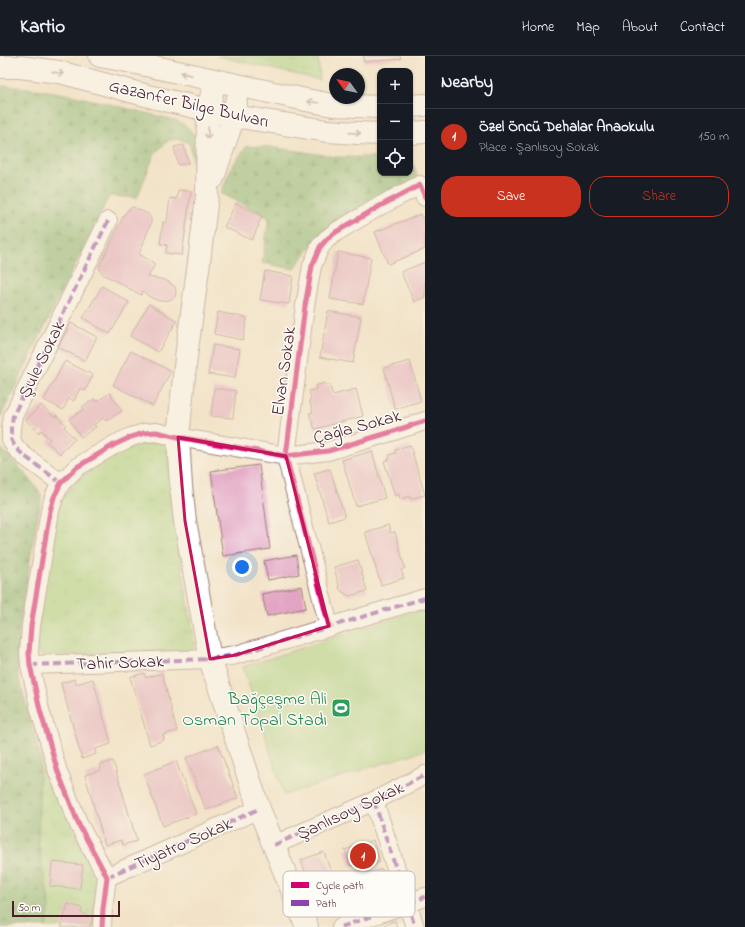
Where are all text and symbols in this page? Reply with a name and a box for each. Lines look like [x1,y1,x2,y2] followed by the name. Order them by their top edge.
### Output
[20,14,65,41] text: Kartio
[522,17,554,38] text: Home
[576,17,600,38] text: Map
[622,17,658,38] text: About
[680,17,725,38] text: Contact
[329,68,365,104] north arrow
[377,68,413,176] map controls
[377,68,413,104] button: +
[52,69,65,77] one-way arrow
[180,70,193,78] one-way arrow
[441,70,493,95] text: Nearby
[106,74,271,137] street label: Gazanfer Bilge Bulvarı
[307,97,320,105] one-way arrow
[377,104,413,140] button: −
[479,116,655,138] text: Özel Öncü Dehalar Anaokulu
[205,126,212,139] one-way arrow
[452,127,456,146] text: 1
[698,127,729,146] text: 150 m
[348,130,361,137] one-way arrow
[479,138,599,157] text: Place · Şanlısoy Sokak
[377,140,413,176] button: locate
[441,176,581,217] button: Save
[589,176,729,217] button: Share
[13,317,73,403] street label: Şule Sokak
[266,325,304,418] street label: Elvan Sokak
[311,404,405,453] street label: Çağla Sokak
[232,557,252,577] your location
[76,649,164,679] street label: Tahir Sokak
[182,687,327,734] place label: Bağçeşme Ali Osman Topal Stadı
[330,697,352,719] sports icon: Bağçeşme Ali Osman Topal Stadı
[293,776,409,848] street label: Şanlısoy Sokak
[131,812,237,878] street label: Tiyatro Sokak
[350,841,376,871] pin: 1
[283,871,415,917] legend
[316,878,364,895] text: Cycle path
[316,896,337,912] text: Path
[12,899,120,918] scale bar
[18,900,40,916] text: 50 m

